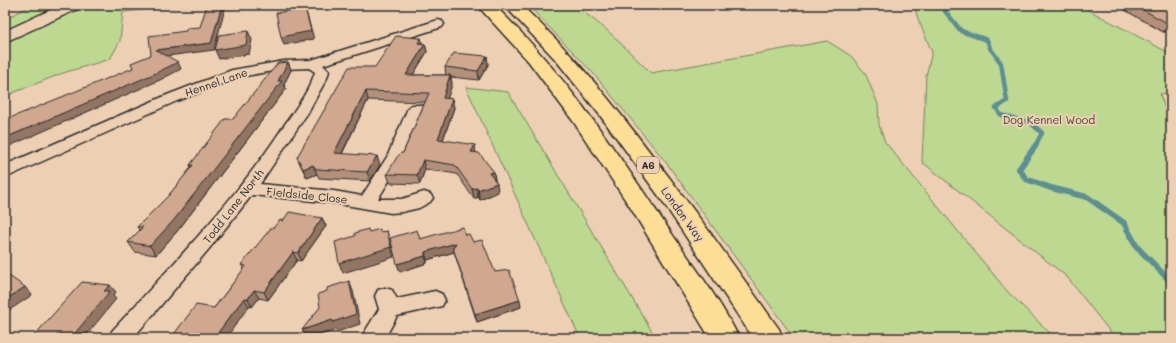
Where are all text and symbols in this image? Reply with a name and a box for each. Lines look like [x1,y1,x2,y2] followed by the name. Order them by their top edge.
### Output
[183,64,250,100] street label: Hennel Lane
[1003,112,1095,127] park label: Dog Kennel Wood
[637,157,659,173] road number: A6
[199,166,267,246] street label: Todd Lane North
[266,183,348,207] street label: Fieldside Close
[658,184,708,244] street label: London Way

